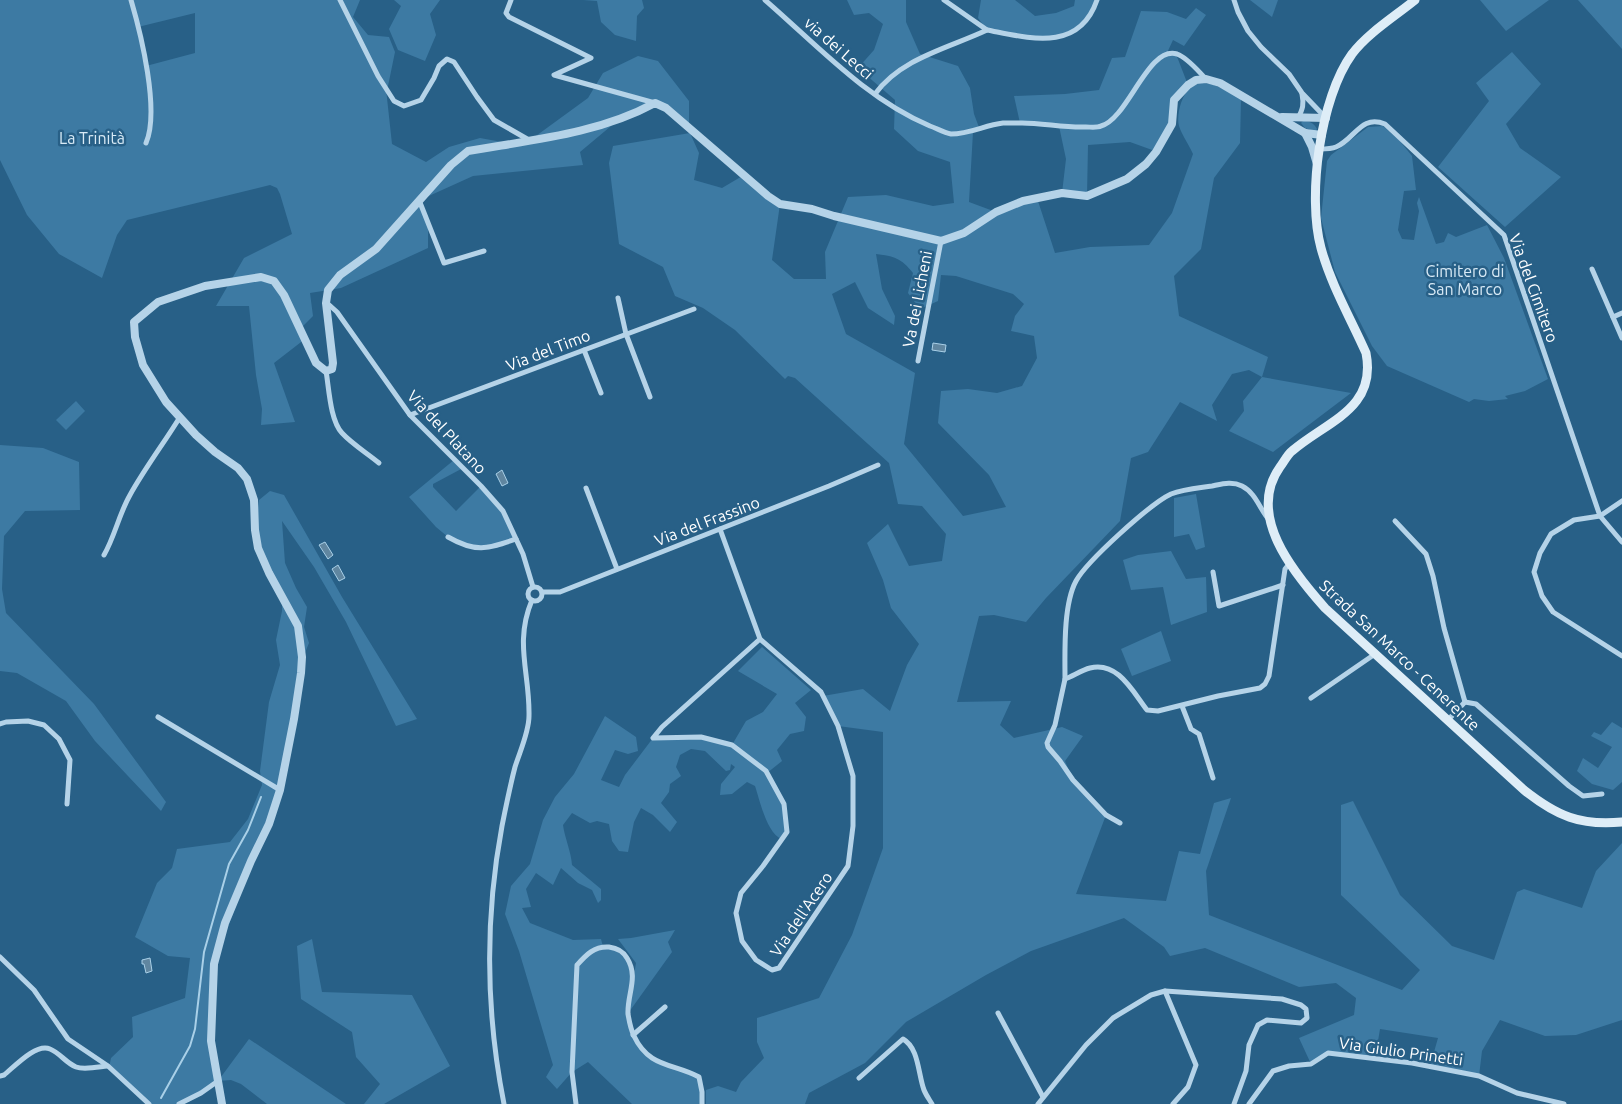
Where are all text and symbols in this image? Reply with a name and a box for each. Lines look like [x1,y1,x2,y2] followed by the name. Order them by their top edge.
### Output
[801,13,877,83] street label: via dei Lecci
[59,129,125,147] park label: La Trinità
[1506,231,1562,345] street label: Via del Cimitero
[899,249,935,349] street label: Va dei Licheni
[1426,262,1504,298] park label: Cimitero di San Marco
[503,326,593,374] street label: Via del Timo
[404,387,490,477] street label: Via del Platano
[652,493,762,549] street label: Via del Frassino
[1316,576,1484,734] street label: Strada San Marco - Cenerente
[766,868,836,960] street label: Via dell'Acero
[1338,1033,1464,1069] street label: Via Giulio Prinetti

